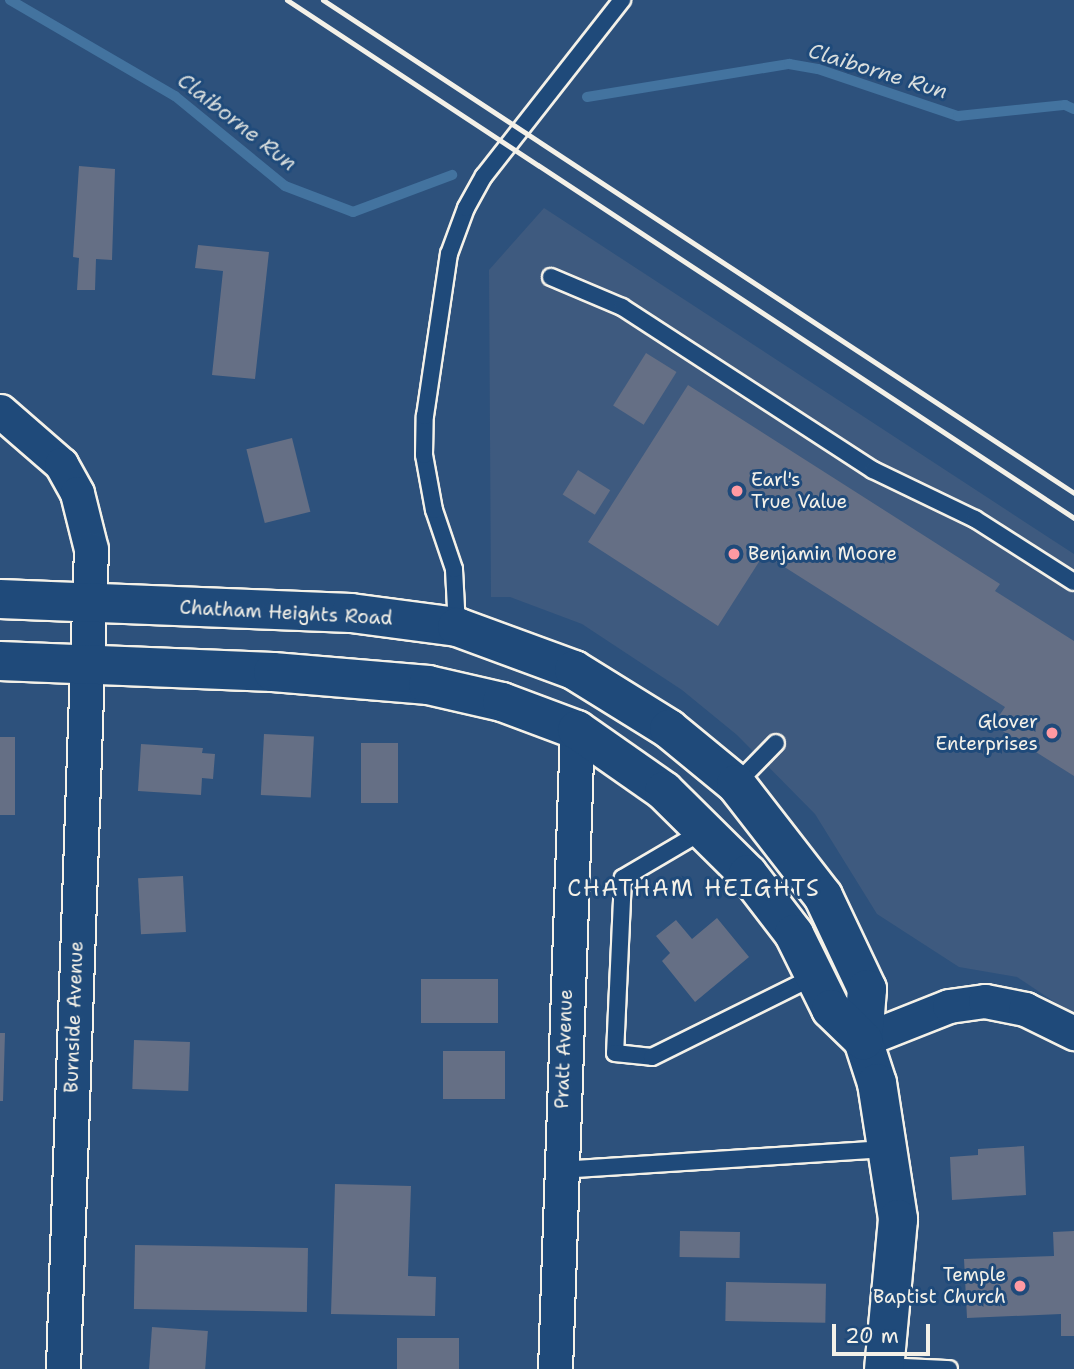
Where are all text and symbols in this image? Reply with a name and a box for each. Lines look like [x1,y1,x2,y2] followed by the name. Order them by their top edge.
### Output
[805,38,951,104] water label: Claiborne Run
[172,68,302,176] water label: Claiborne Run
[751,469,847,513] place label: Earl's True Value
[729,483,745,499] marker: Earl's True Value
[748,543,897,565] place label: Benjamin Moore
[726,546,742,562] marker: Benjamin Moore
[179,596,393,630] street label: Chatham Heights Road
[936,711,1038,755] place label: Glover Enterprises
[1044,725,1060,741] marker: Glover Enterprises
[569,874,819,902] district label: CHATHAM HEIGHTS
[60,941,88,1093] street label: Burnside Avenue
[551,989,577,1109] street label: Pratt Avenue
[873,1264,1006,1308] place label: Temple Baptist Church
[1012,1278,1028,1294] marker: Temple Baptist Church
[836,1310,934,1354] scale bar
[845,1322,899,1350] text: 20 m

